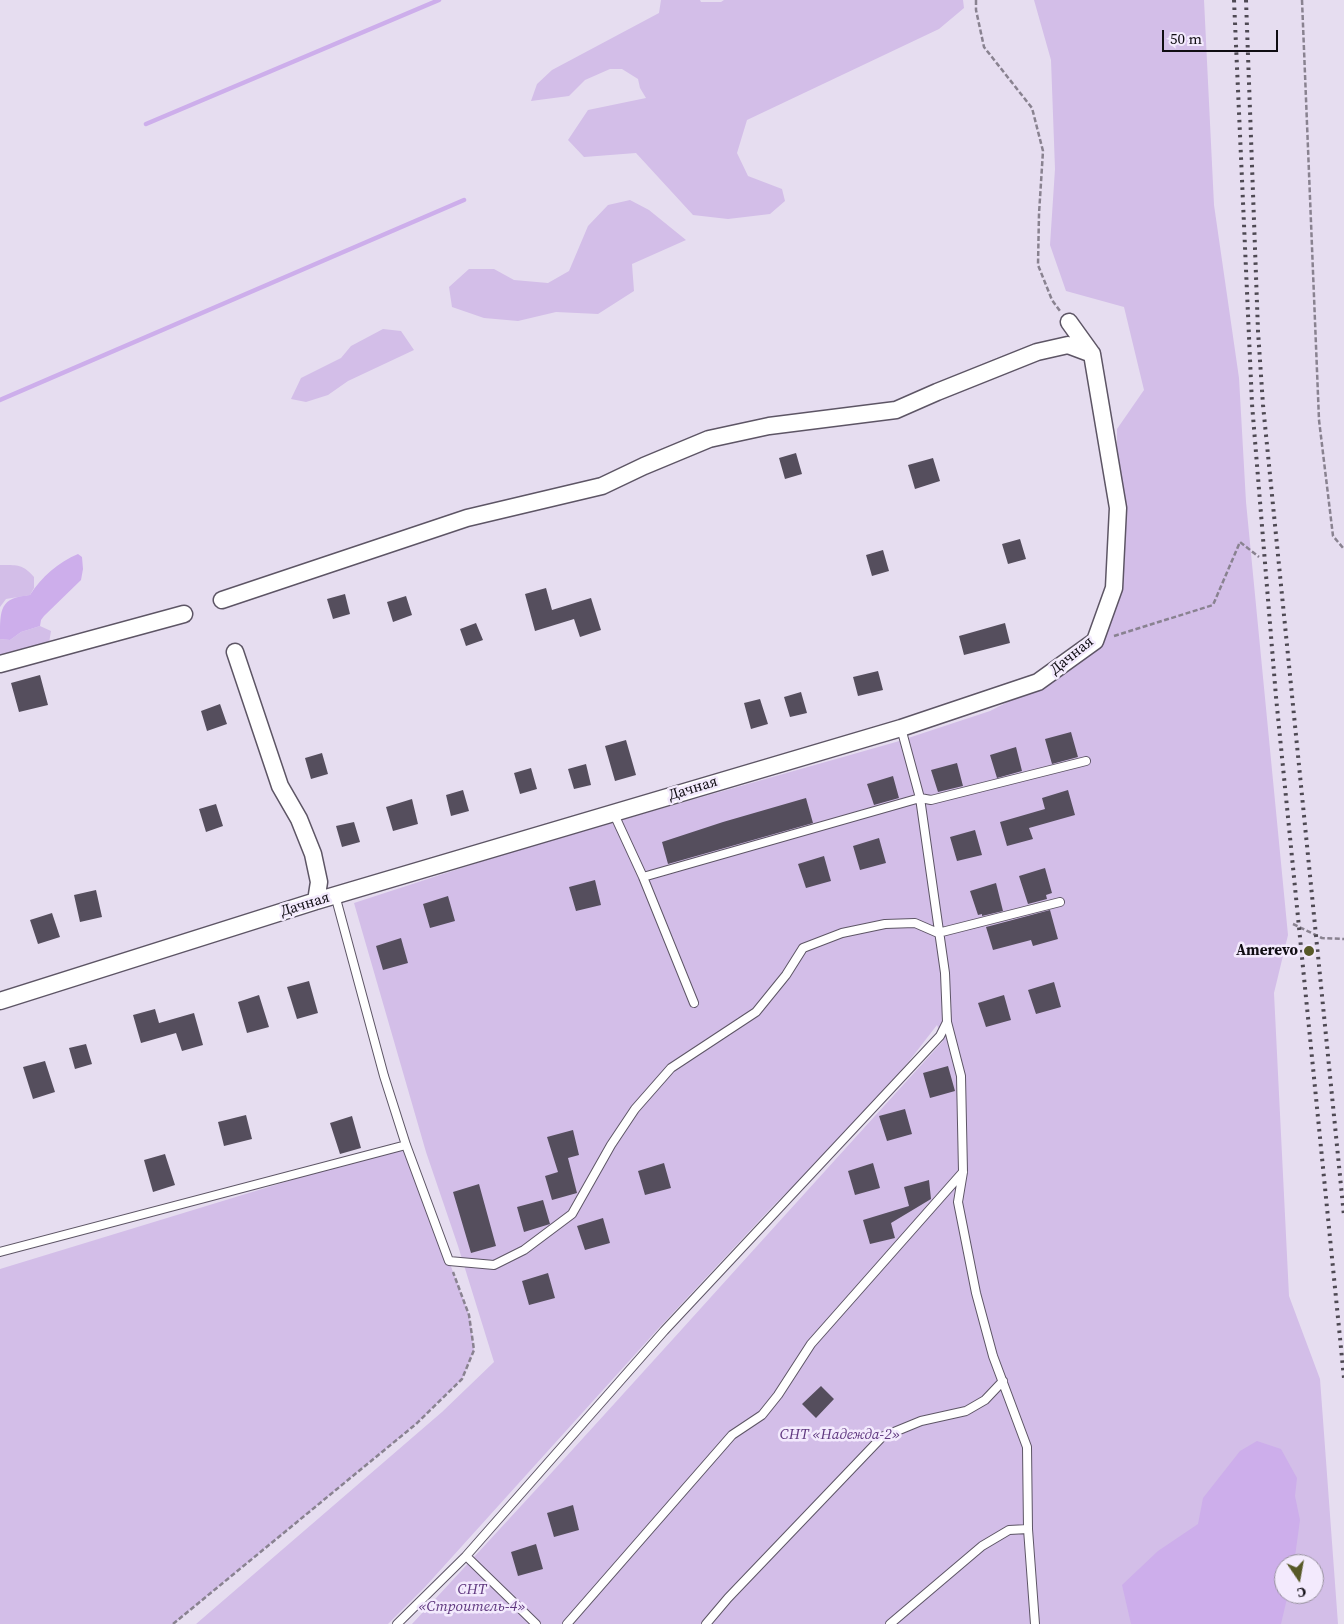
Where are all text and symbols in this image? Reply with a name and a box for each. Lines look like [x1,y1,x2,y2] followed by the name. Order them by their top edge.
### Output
[1164,20,1280,52] scale bar
[1170,28,1202,49] text: 50 m
[1047,633,1097,679] street label: Дачная
[666,773,720,805] street label: Дачная
[278,889,332,921] street label: Дачная
[1236,942,1298,960] place label: Amerevo
[1302,944,1316,958] marker: Amerevo
[780,1426,900,1444] park label: СНТ «Надежда-2»
[1274,1554,1324,1604] north arrow
[418,1581,526,1616] park label: СНТ «Строитель-4»
[1296,1582,1308,1603] text: С

